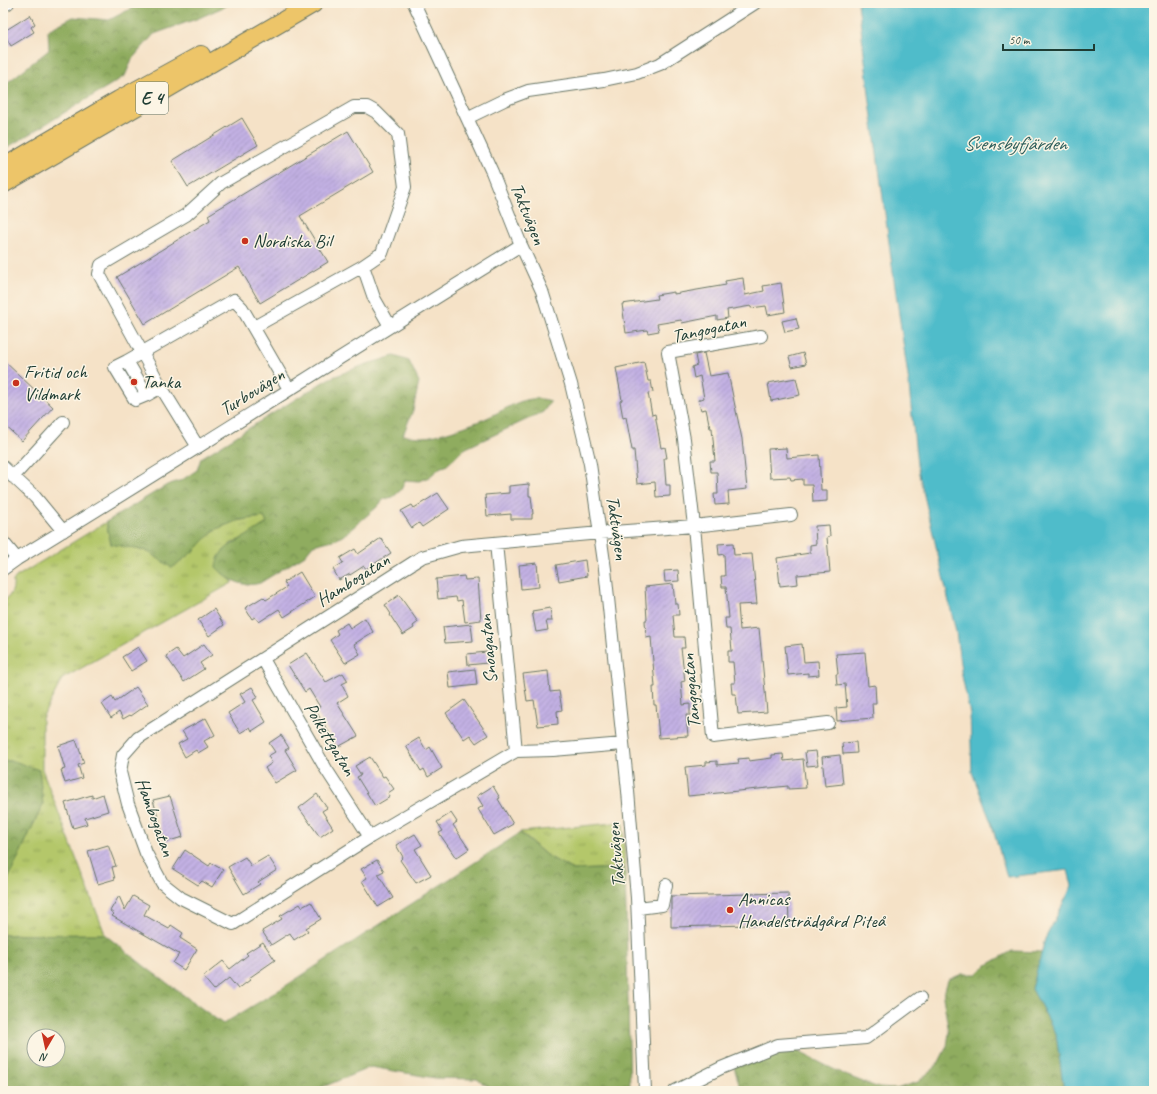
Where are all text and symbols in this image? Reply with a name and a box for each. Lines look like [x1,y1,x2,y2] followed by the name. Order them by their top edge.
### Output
[1003,26,1094,52] scale bar
[1009,32,1031,48] text: 50 m
[136,82,168,114] road number: E 4
[964,131,1068,156] water label: Svensbyfjärden
[505,180,551,249] street label: Taktvägen
[253,229,335,253] place label: Nordiska Bil
[240,236,250,246] marker: Nordiska Bil
[670,309,749,349] street label: Tangogatan
[24,360,88,406] place label: Fritid och Vildmark
[215,363,289,421] street label: Turbovägen
[142,370,182,394] place label: Tanka
[129,377,139,387] marker: Tanka
[11,378,21,388] marker: Fritid och Vildmark
[601,494,633,562] street label: Taktvägen
[312,548,395,612] street label: Hambogatan
[473,613,503,685] street label: Snoagatan
[676,652,706,729] street label: Tangogatan
[299,698,362,781] street label: Polkettgatan
[130,774,181,860] street label: Hambogatan
[601,821,631,888] street label: Taktvägen
[738,887,887,933] place label: Annicas Handelsträdgård Piteå
[725,905,735,915] marker: Annicas Handelsträdgård Piteå
[26,1028,66,1068] north arrow
[38,1050,49,1065] text: N

